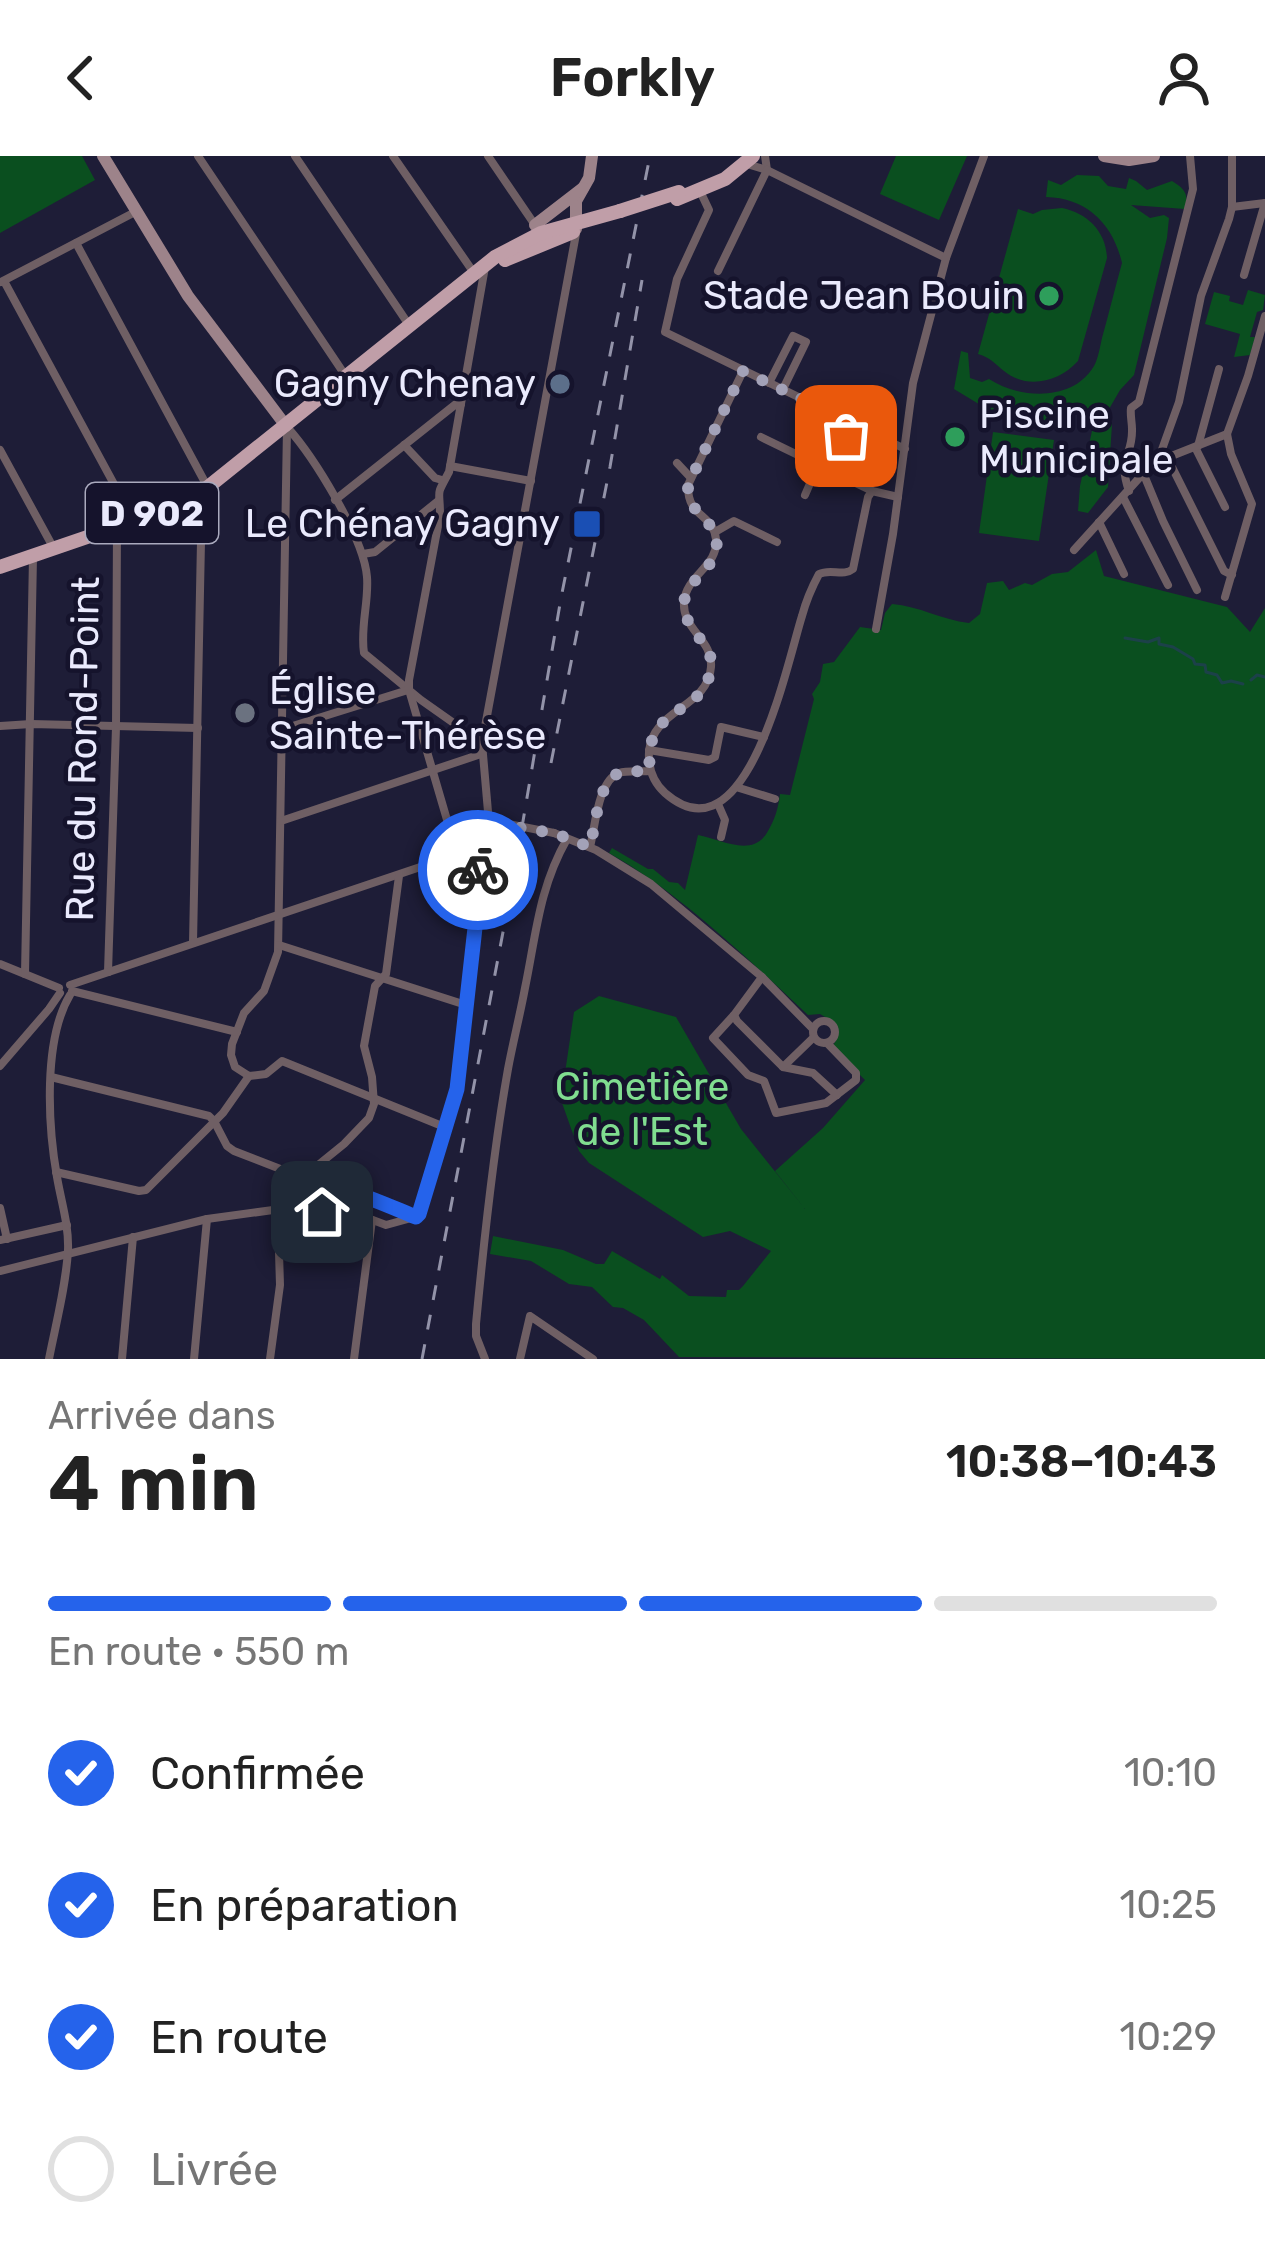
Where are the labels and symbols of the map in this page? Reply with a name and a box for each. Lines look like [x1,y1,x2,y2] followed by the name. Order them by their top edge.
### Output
[703,273,1025,319] place label: Stade Jean Bouin
[1036,283,1062,309] marker: Stade Jean Bouin
[274,361,536,407] place label: Gagny Chenay
[547,371,573,397] marker: Gagny Chenay
[795,385,897,487] pin
[979,392,1174,483] place label: Piscine Municipale
[942,424,968,450] marker: Piscine Municipale
[86,483,218,543] road number: D 902
[245,501,560,547] place label: Le Chénay Gagny
[571,508,603,540] marker: Le Chénay Gagny
[57,576,109,922] street label: Rue du Rond-Point
[269,668,546,759] place label: Église Sainte-Thérèse
[232,700,258,726] marker: Église Sainte-Thérèse
[418,810,538,930] courier
[555,1064,729,1155] park label: Cimetière de l'Est
[271,1161,373,1263] pin

